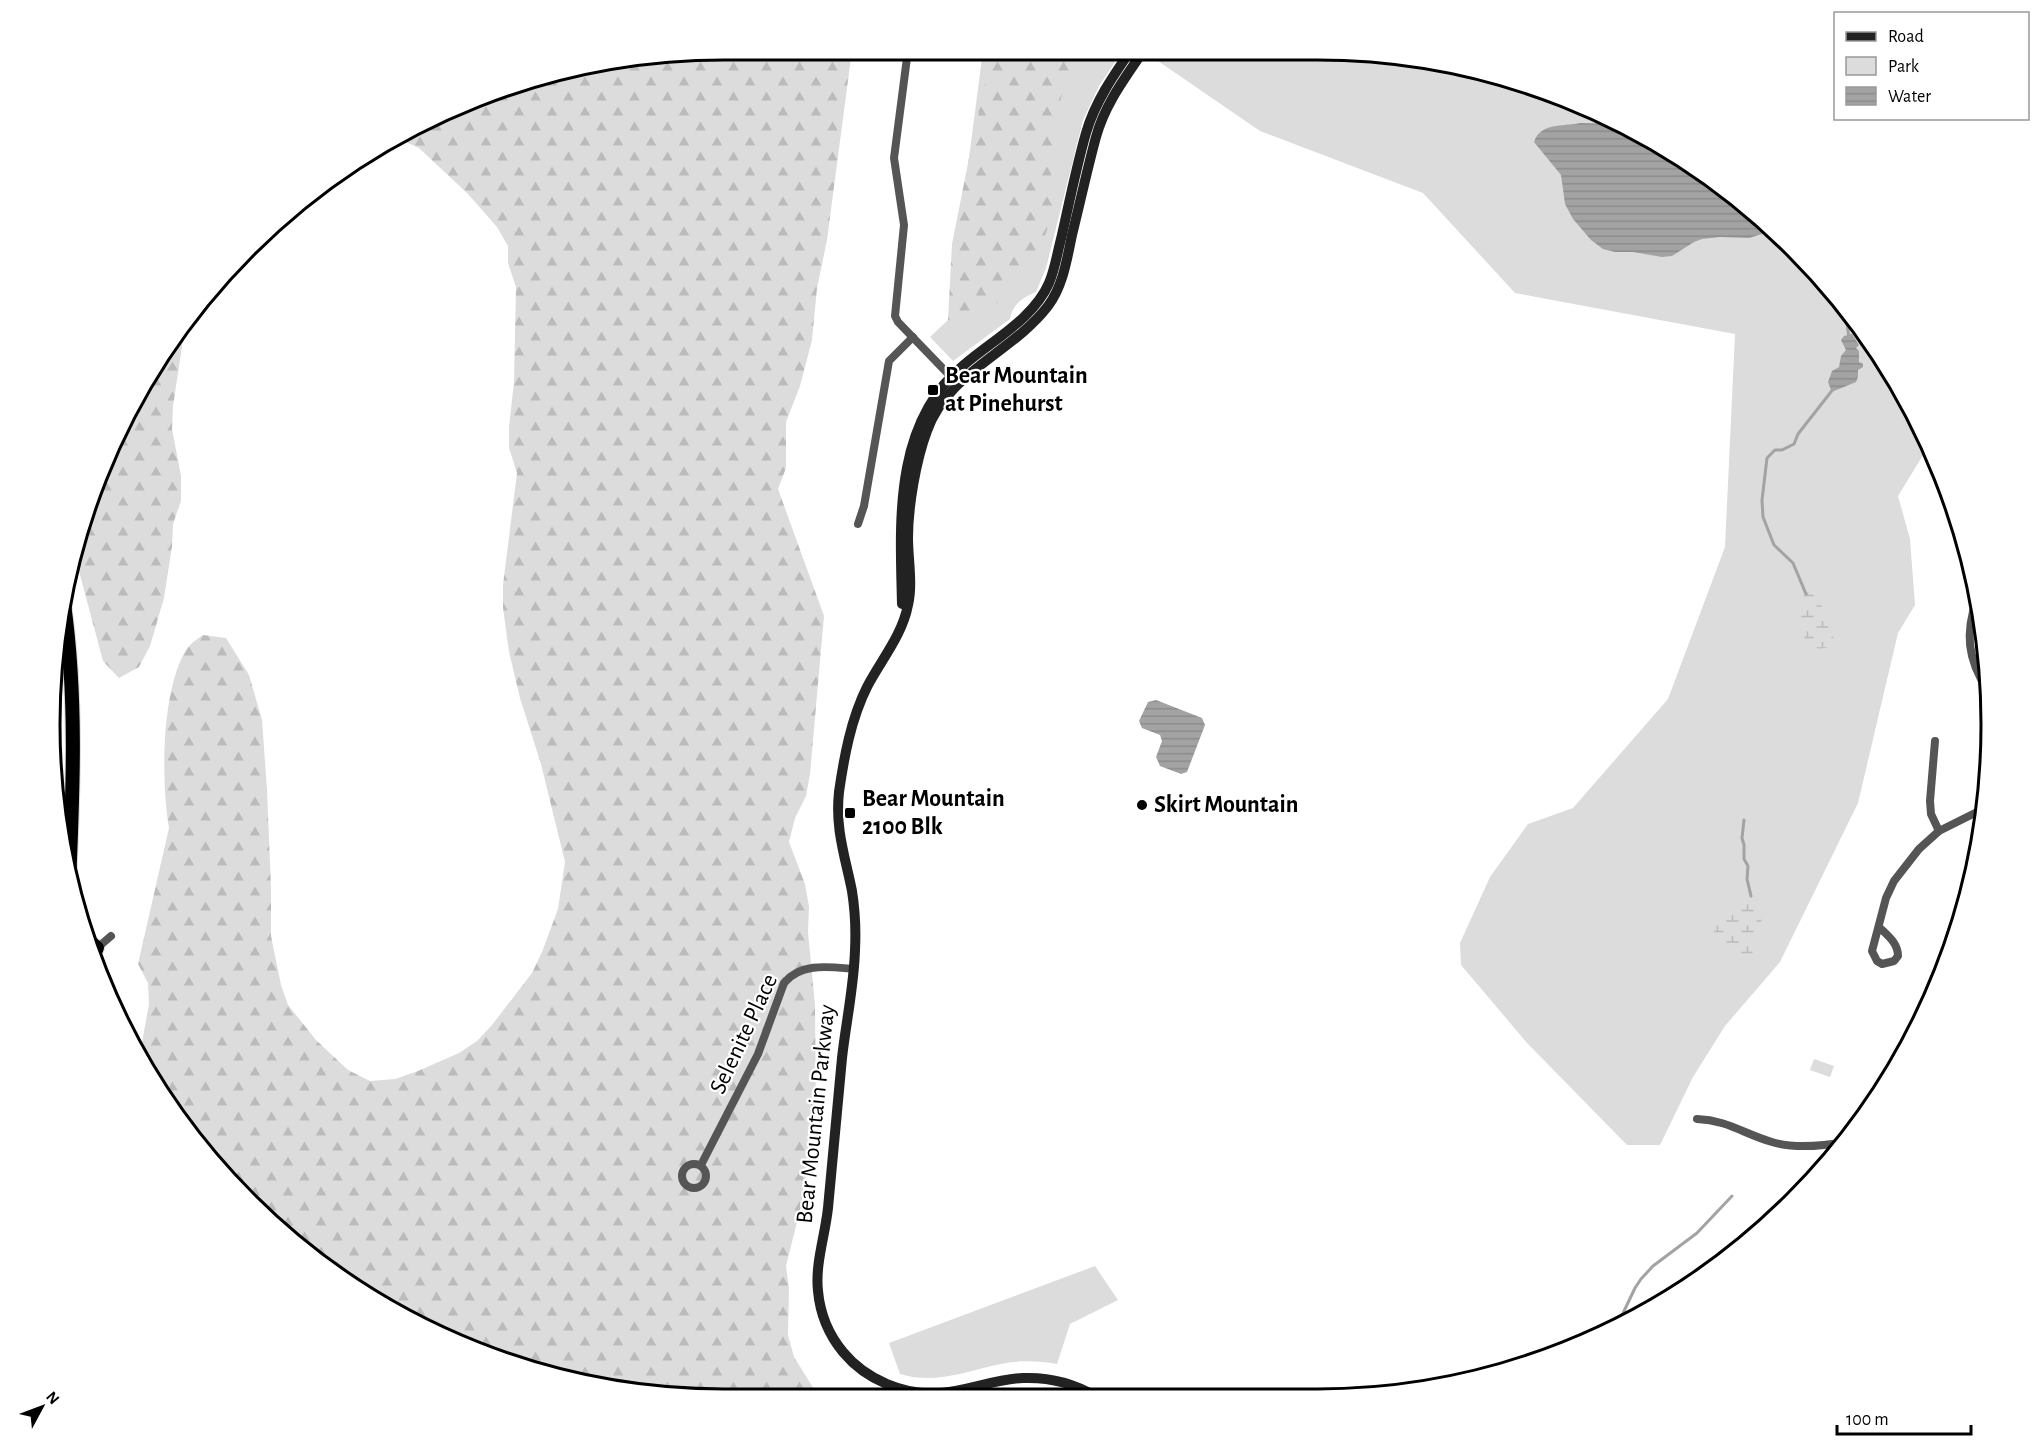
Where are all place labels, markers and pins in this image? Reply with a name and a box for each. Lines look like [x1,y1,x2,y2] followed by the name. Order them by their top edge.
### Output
[945,364,1088,416] place label: Bear Mountain at Pinehurst
[926,383,940,397] marker: Bear Mountain at Pinehurst
[862,787,1005,839] place label: Bear Mountain 2100 Blk
[1154,793,1298,817] place label: Skirt Mountain
[1135,798,1149,812] marker: Skirt Mountain
[843,806,857,820] marker: Bear Mountain 2100 Blk

